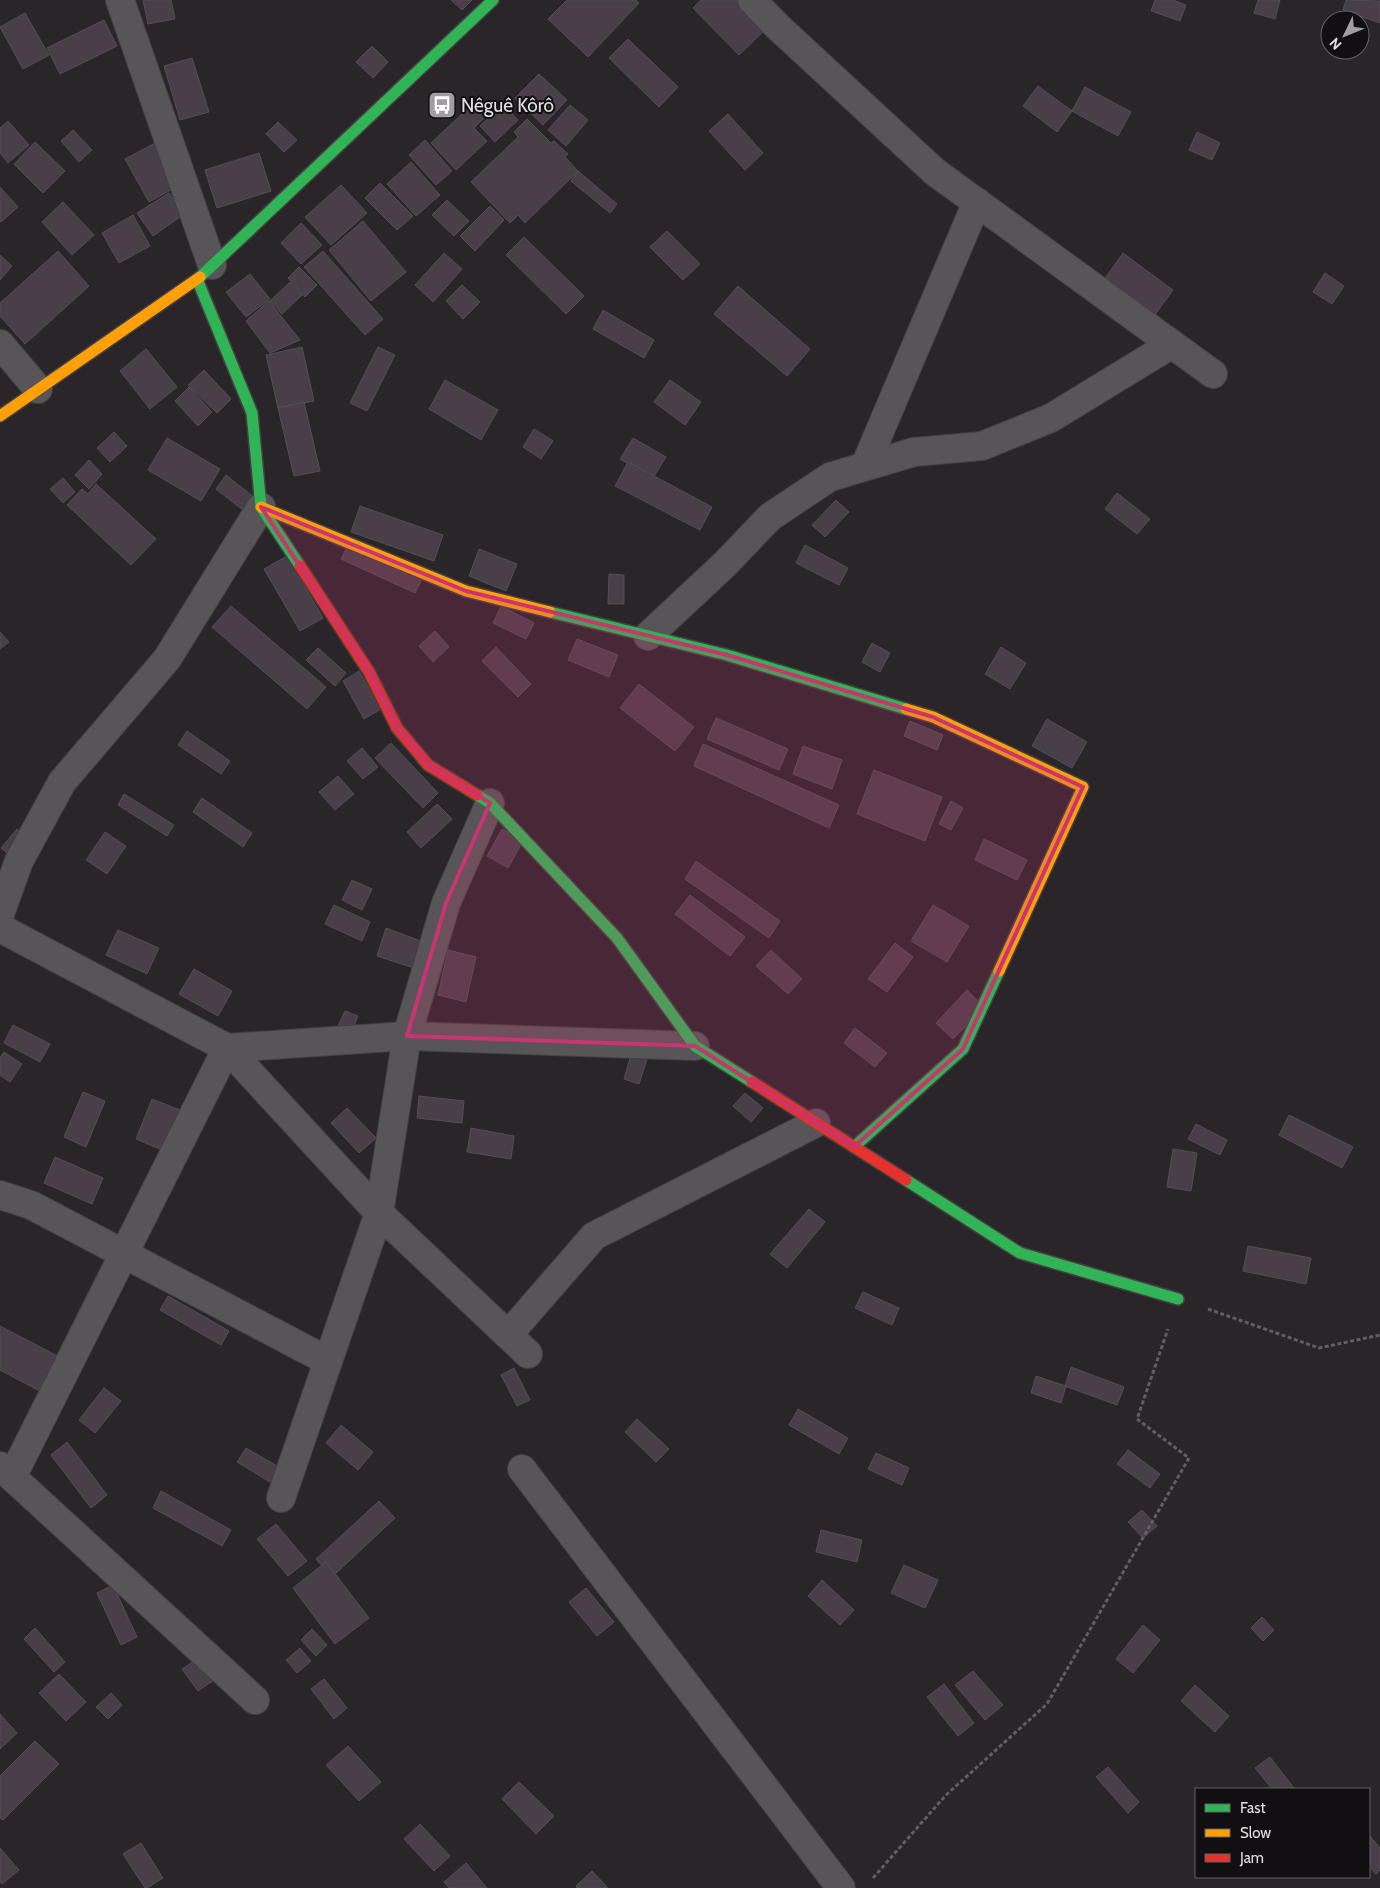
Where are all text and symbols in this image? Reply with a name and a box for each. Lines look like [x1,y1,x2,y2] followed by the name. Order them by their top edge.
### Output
[1320,10,1370,60] north arrow
[1326,34,1345,54] text: N
[427,90,457,120] bus stop icon: Nêguê Kôrô
[461,94,554,117] place label: Nêguê Kôrô
[1195,1788,1370,1878] legend
[1240,1799,1265,1817] text: Fast
[1240,1824,1271,1842] text: Slow
[1239,1849,1264,1867] text: Jam

